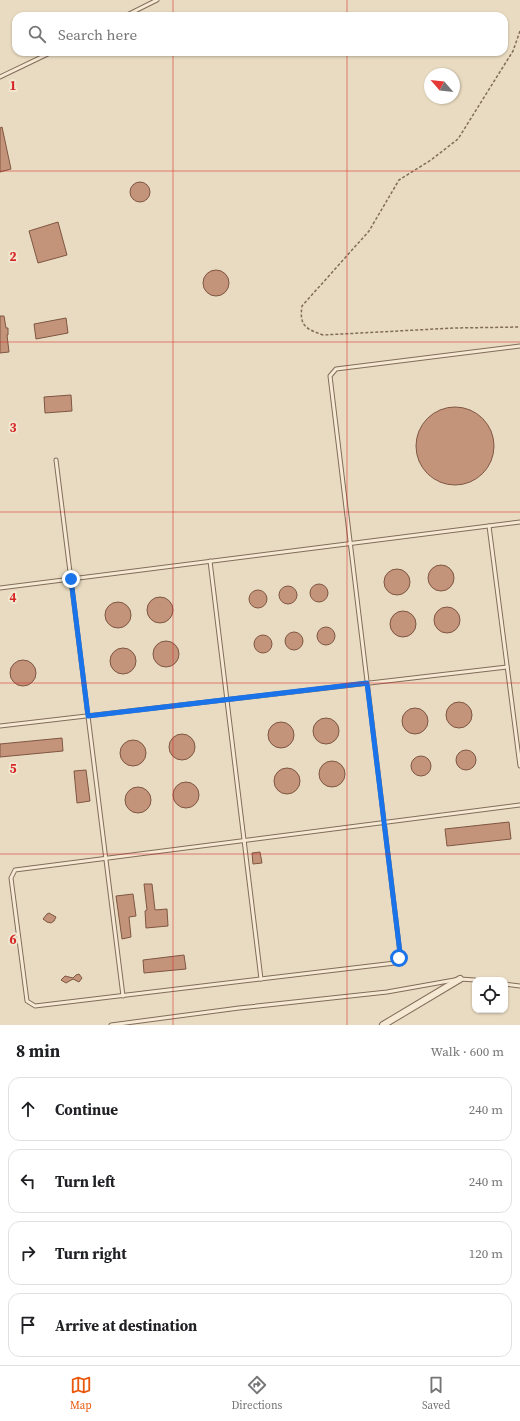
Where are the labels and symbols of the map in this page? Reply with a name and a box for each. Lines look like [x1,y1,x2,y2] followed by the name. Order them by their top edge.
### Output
[424,68,460,104] north arrow
[9,77,17,94] text: 1
[9,248,17,265] text: 2
[9,419,17,436] text: 3
[62,570,80,588] route end
[9,589,17,606] text: 4
[9,760,17,777] text: 5
[9,931,17,948] text: 6
[390,949,408,967] route start

